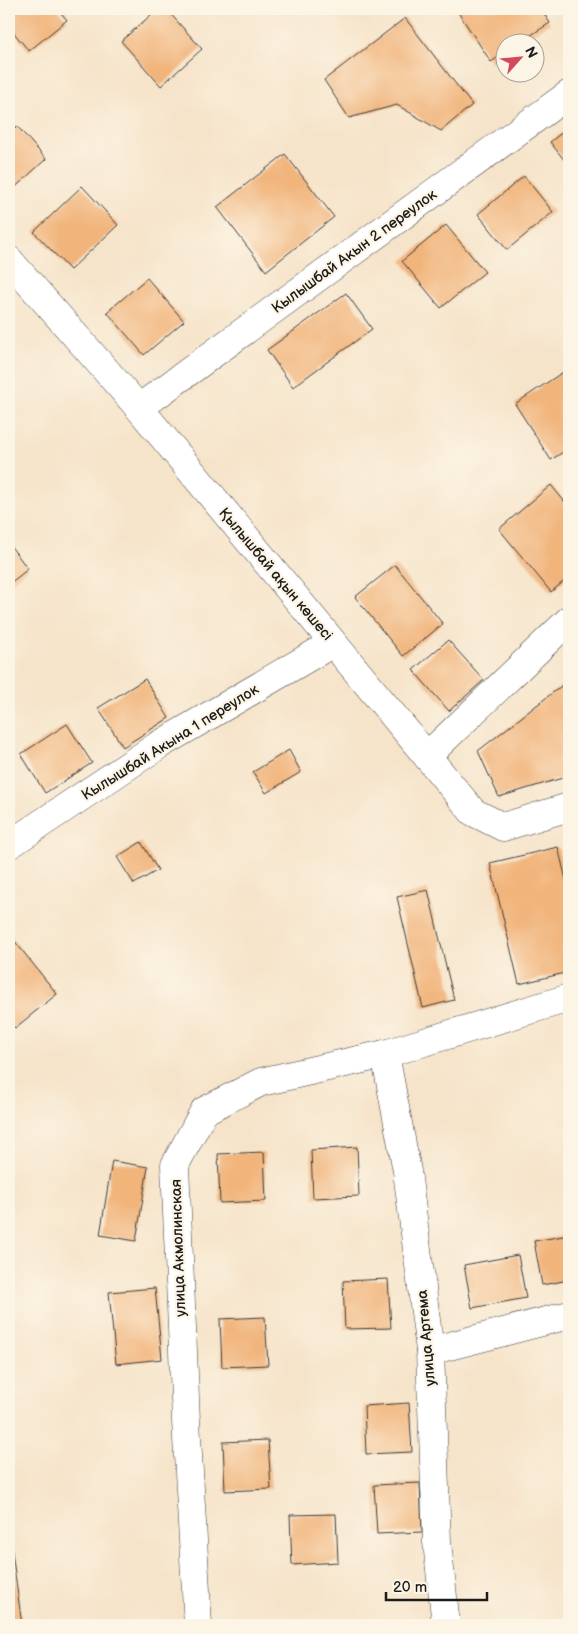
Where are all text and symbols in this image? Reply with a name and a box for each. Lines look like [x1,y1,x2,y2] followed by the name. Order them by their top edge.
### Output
[496,32,546,82] north arrow
[521,44,541,61] text: N
[268,185,441,318] street label: Кылышбай Акын 2 переулок
[214,504,337,645] street label: Қылышбай ақын көшесі
[78,680,262,805] street label: Кылышбай Акына 1 переулок
[167,1179,190,1317] street label: улица Акмолинская
[413,1289,440,1387] street label: улица Артема
[386,1569,487,1601] scale bar
[393,1578,427,1597] text: 20 m

